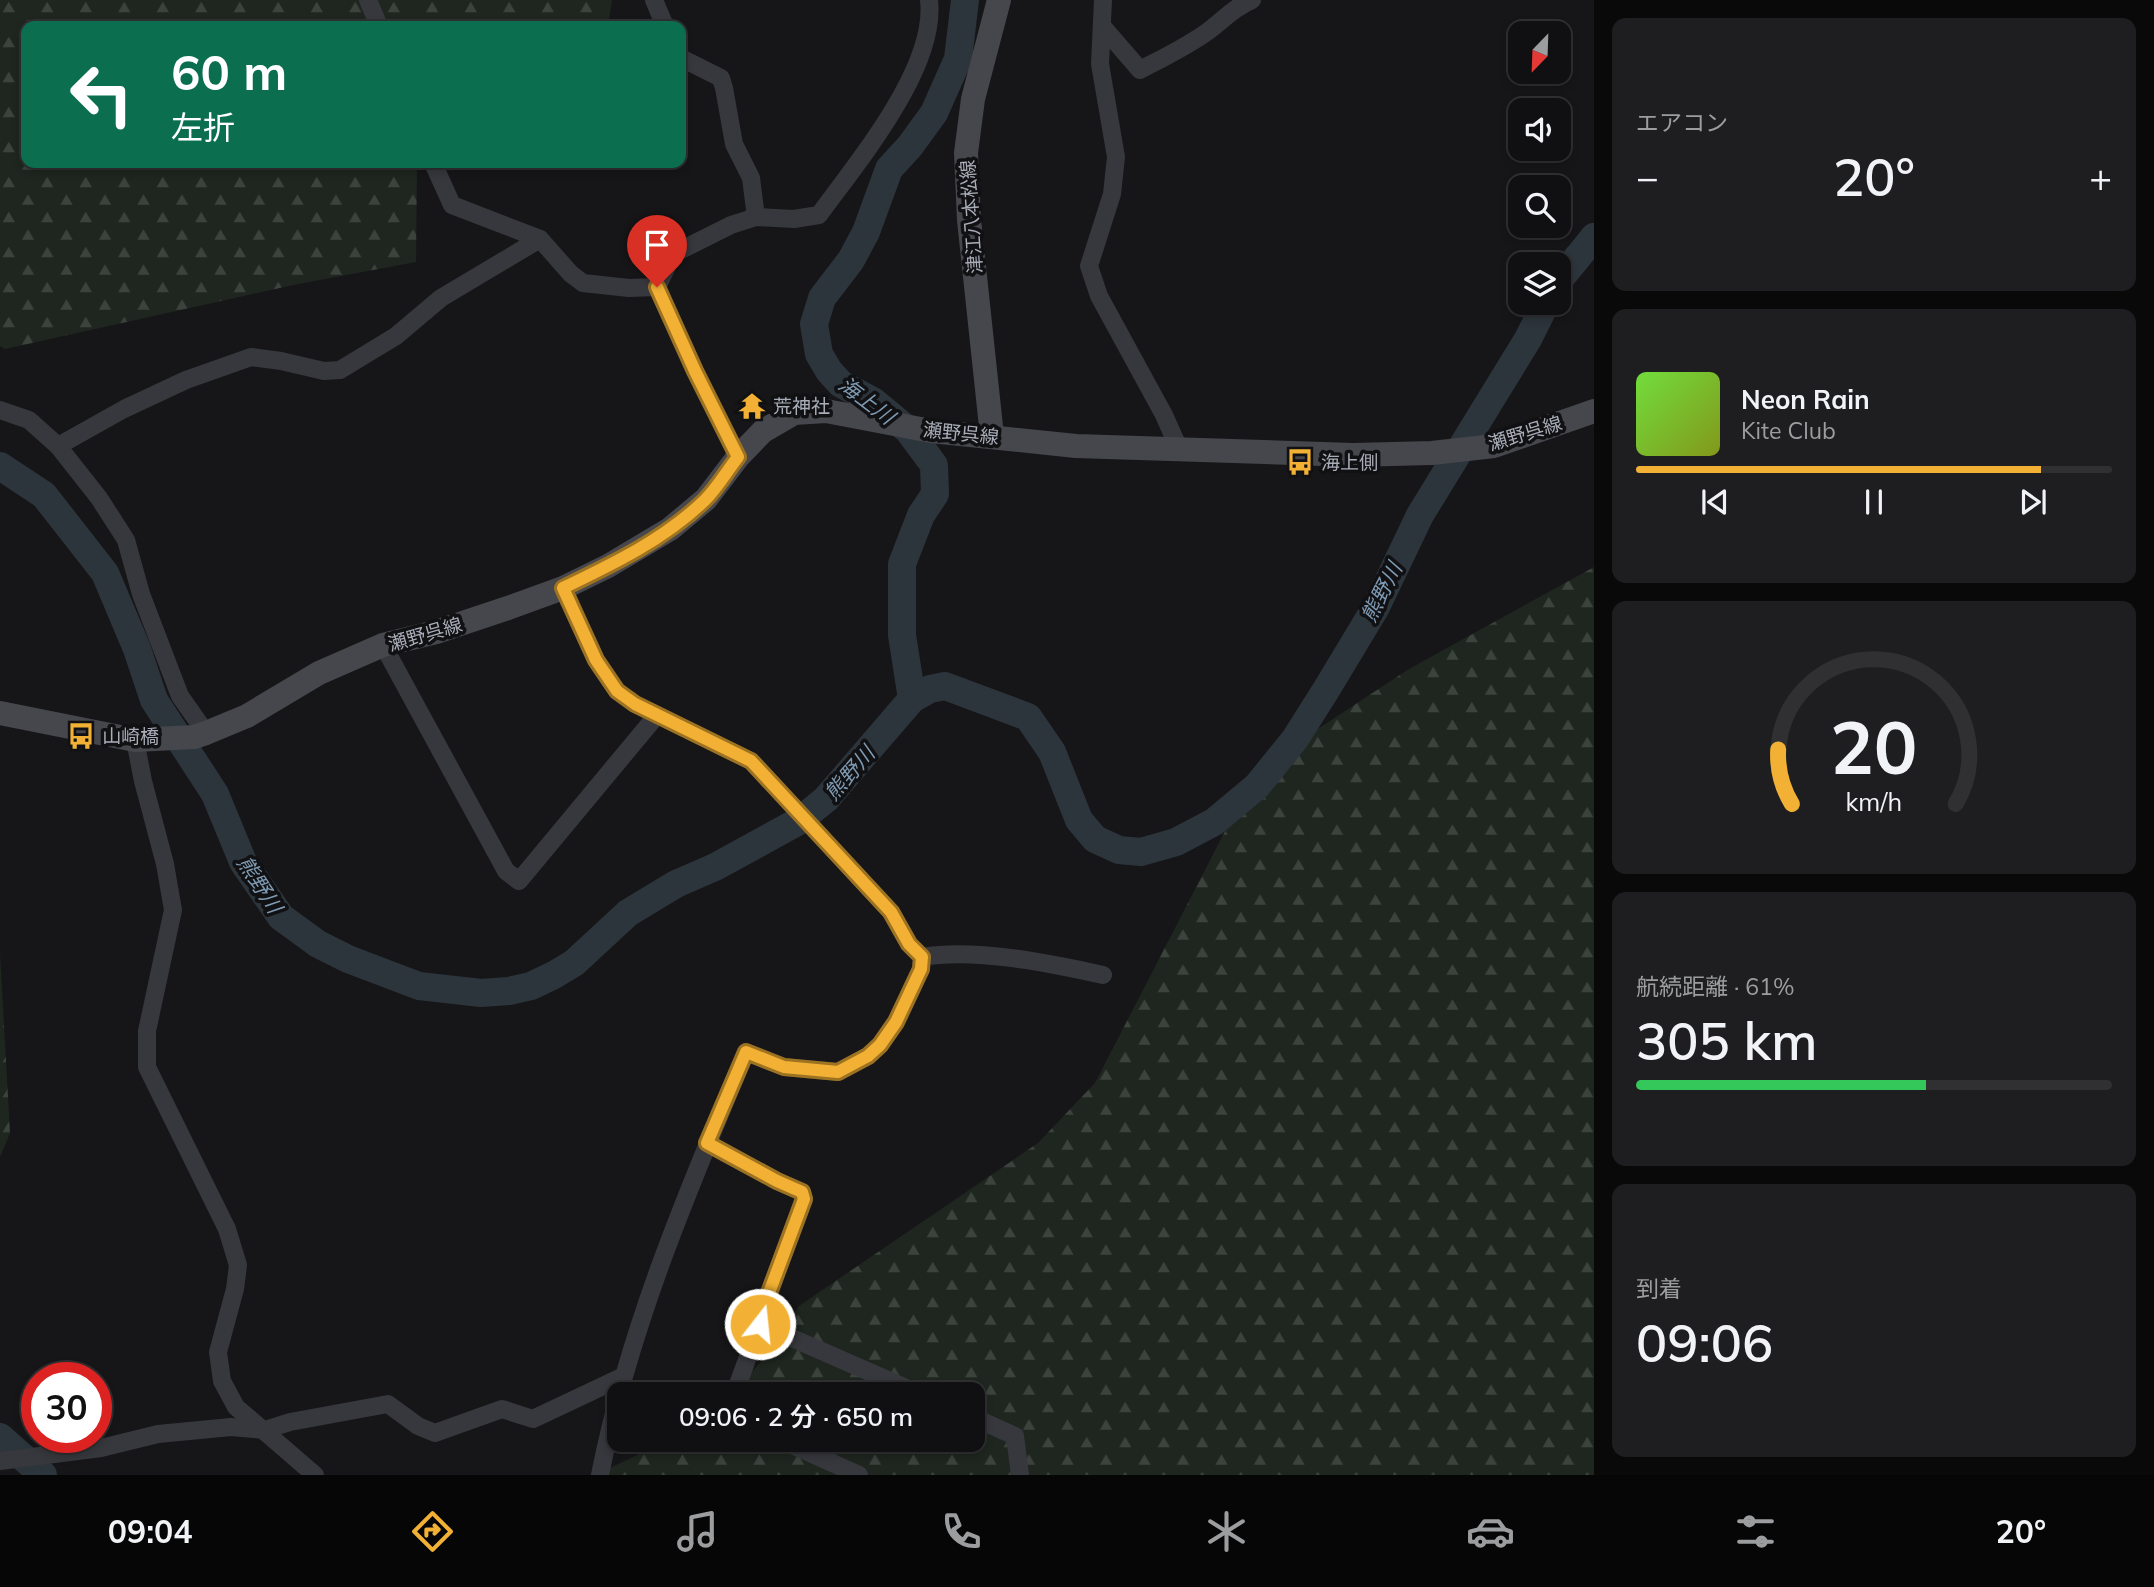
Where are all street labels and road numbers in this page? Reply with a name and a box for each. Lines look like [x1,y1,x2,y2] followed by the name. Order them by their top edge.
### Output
[955,159,987,275] street label: 津江八本松線
[1485,410,1565,456] street label: 瀬野呉線
[922,417,1000,449] street label: 瀬野呉線
[385,612,465,656] street label: 瀬野呉線

